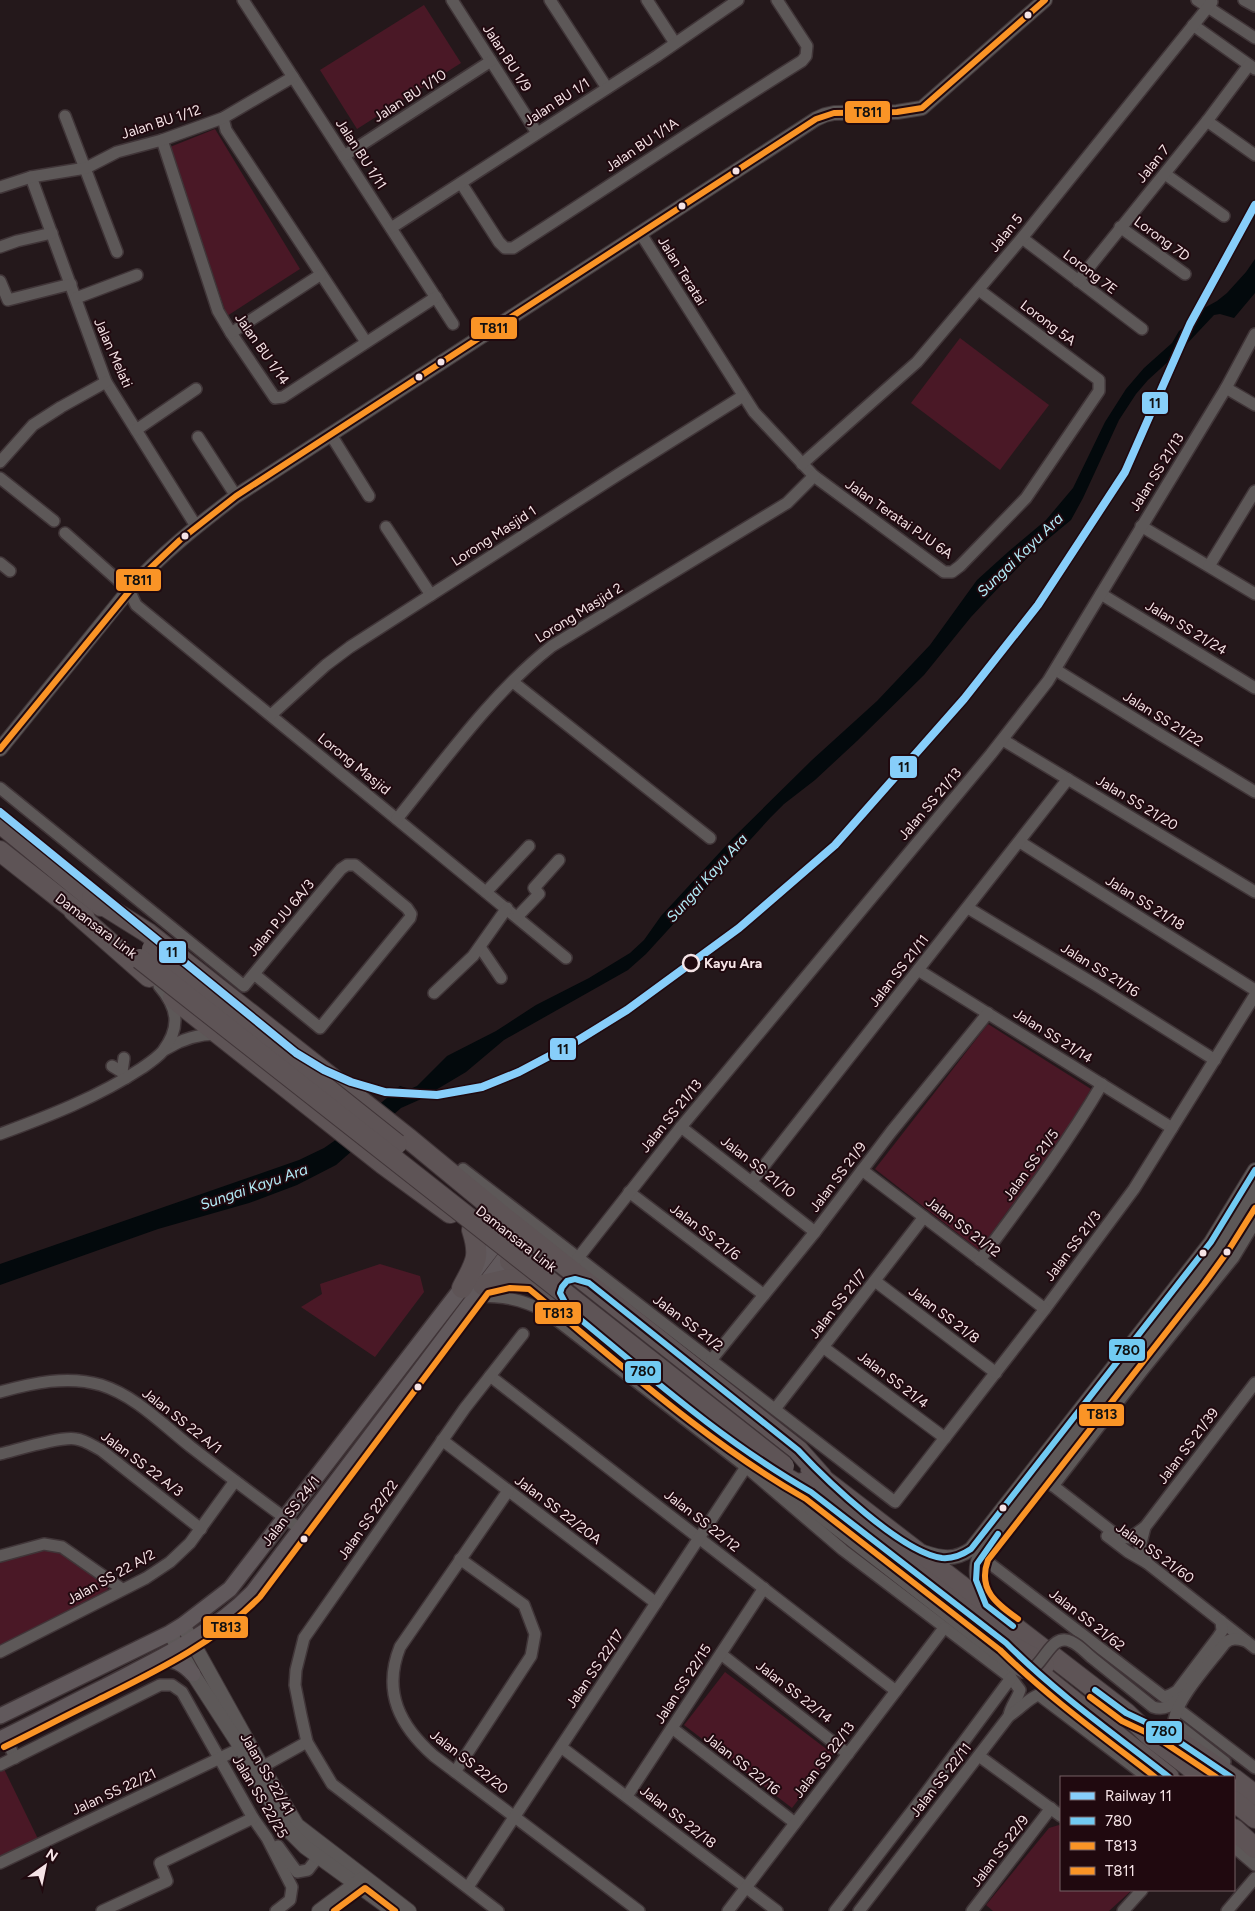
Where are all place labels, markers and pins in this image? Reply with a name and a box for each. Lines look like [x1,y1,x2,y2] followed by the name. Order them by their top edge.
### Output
[1023,10,1033,20] unlabelled marker
[731,166,741,176] unlabelled marker
[677,201,687,211] unlabelled marker
[436,357,446,367] unlabelled marker
[414,372,424,382] unlabelled marker
[180,531,190,541] unlabelled marker
[682,954,700,972] marker: Kayu Ara
[704,955,762,972] place label: Kayu Ara
[1222,1247,1232,1257] unlabelled marker
[1198,1248,1208,1258] unlabelled marker
[413,1382,423,1392] unlabelled marker
[998,1503,1008,1513] unlabelled marker
[299,1534,309,1544] unlabelled marker

